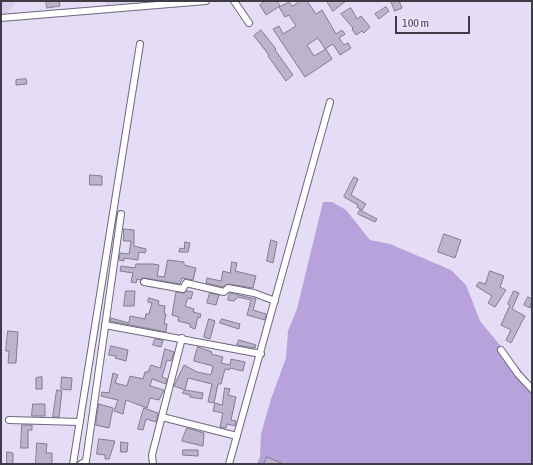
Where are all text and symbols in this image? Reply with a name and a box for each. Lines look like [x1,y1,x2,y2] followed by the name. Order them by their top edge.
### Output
[397,8,472,34] scale bar
[402,16,429,30] text: 100 m

